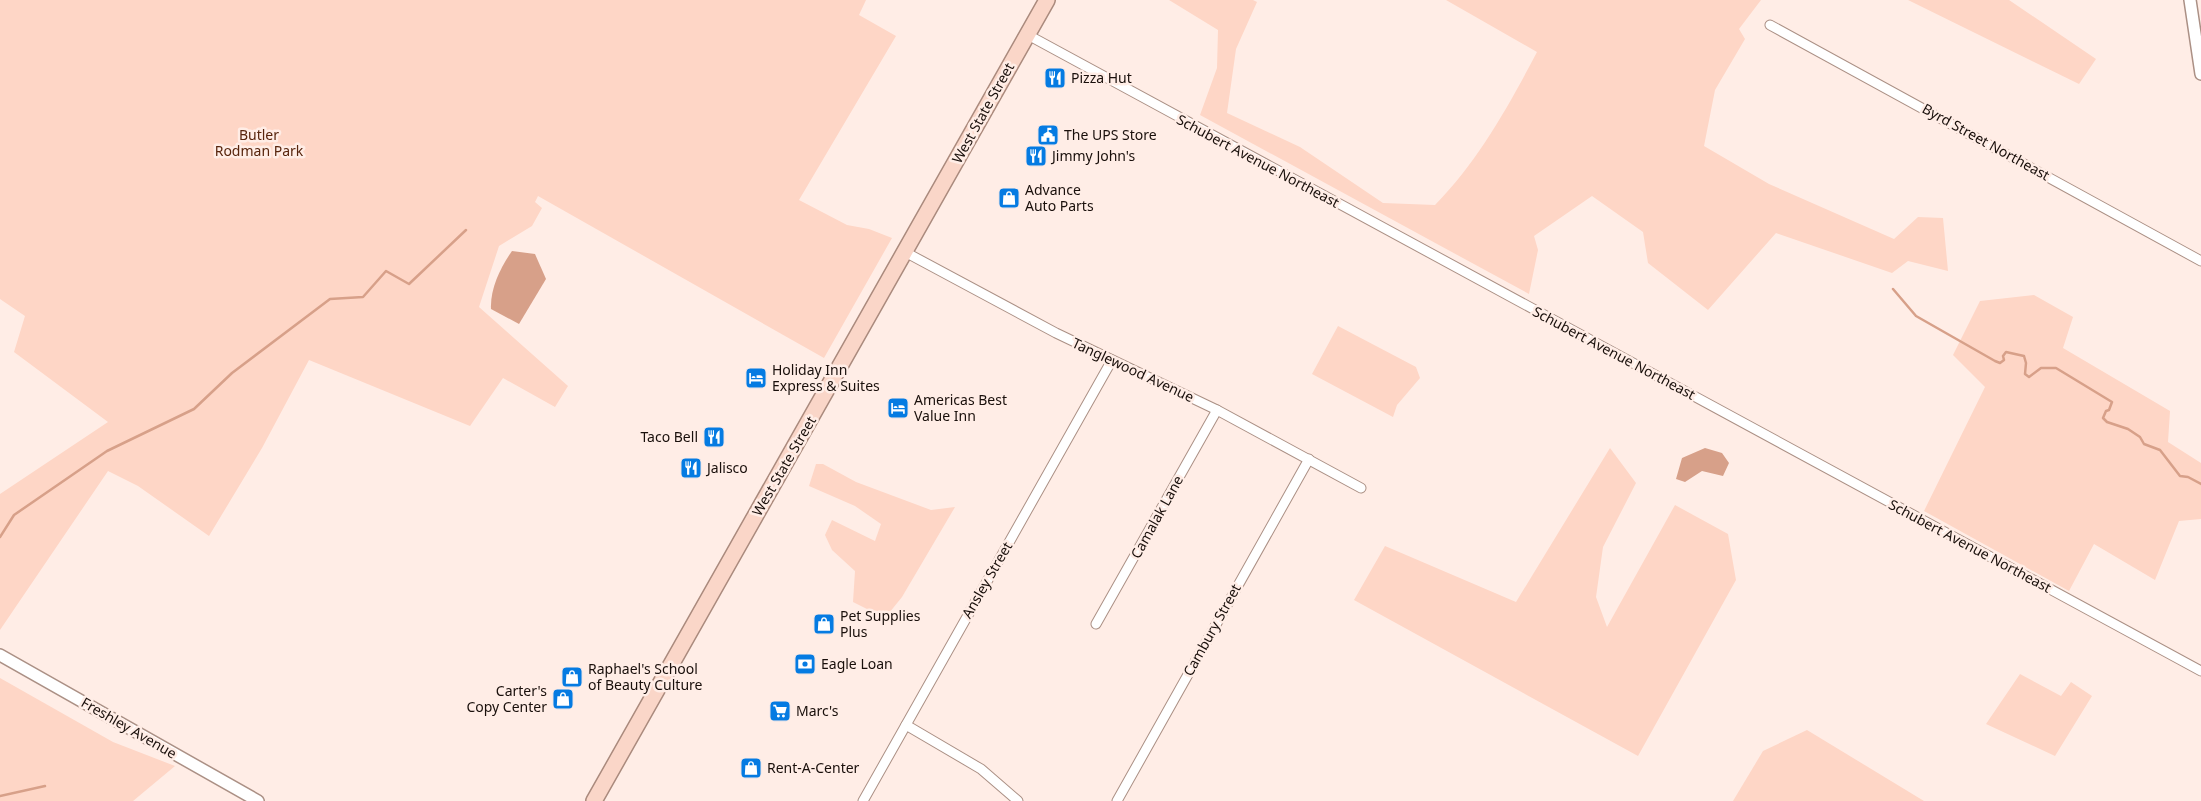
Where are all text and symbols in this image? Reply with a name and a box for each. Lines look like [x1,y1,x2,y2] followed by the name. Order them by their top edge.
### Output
[947,59,1018,166] street label: West State Street
[1043,66,1067,90] restaurant icon: Pizza Hut
[1071,68,1132,87] place label: Pizza Hut
[1919,99,2053,184] street label: Byrd Street Northeast
[1174,110,1343,212] street label: Schubert Avenue Northeast
[1036,123,1060,147] public building icon: The UPS Store
[215,125,304,160] park label: Butler Rodman Park
[1064,125,1157,144] place label: The UPS Store
[1024,144,1048,168] restaurant icon: Jimmy John's
[1050,146,1136,165] place label: Jimmy John's
[1025,180,1094,215] place label: Advance Auto Parts
[997,186,1021,210] shop icon: Advance Auto Parts
[1530,302,1699,404] street label: Schubert Avenue Northeast
[1069,333,1197,406] street label: Tanglewood Avenue
[772,360,880,395] place label: Holiday Inn Express & Suites
[744,366,768,390] hotel icon: Holiday Inn Express & Suites
[914,390,1007,425] place label: Americas Best Value Inn
[886,396,910,420] hotel icon: Americas Best Value Inn
[747,412,820,519] street label: West State Street
[702,425,726,449] restaurant icon: Taco Bell
[640,427,698,446] place label: Taco Bell
[679,456,703,480] restaurant icon: Jalisco
[705,458,748,477] place label: Jalisco
[1126,472,1187,562] street label: Camalak Lane
[1886,495,2055,597] street label: Schubert Avenue Northeast
[957,538,1016,621] street label: Ansley Street
[1178,580,1245,679] street label: Cambury Street
[840,606,921,641] place label: Pet Supplies Plus
[812,612,836,636] shop icon: Pet Supplies Plus
[793,652,817,676] bank icon: Eagle Loan
[821,654,893,673] place label: Eagle Loan
[588,659,703,694] place label: Raphael's School of Beauty Culture
[560,665,584,689] shop icon: Raphael's School of Beauty Culture
[466,681,547,716] place label: Carter's Copy Center
[551,687,575,711] shop icon: Carter's Copy Center
[78,693,181,763] street label: Freshley Avenue
[768,699,792,723] supermarket icon: Marc's
[796,701,839,720] place label: Marc's
[739,756,763,780] shop icon: Rent-A-Center
[767,758,860,777] place label: Rent-A-Center

